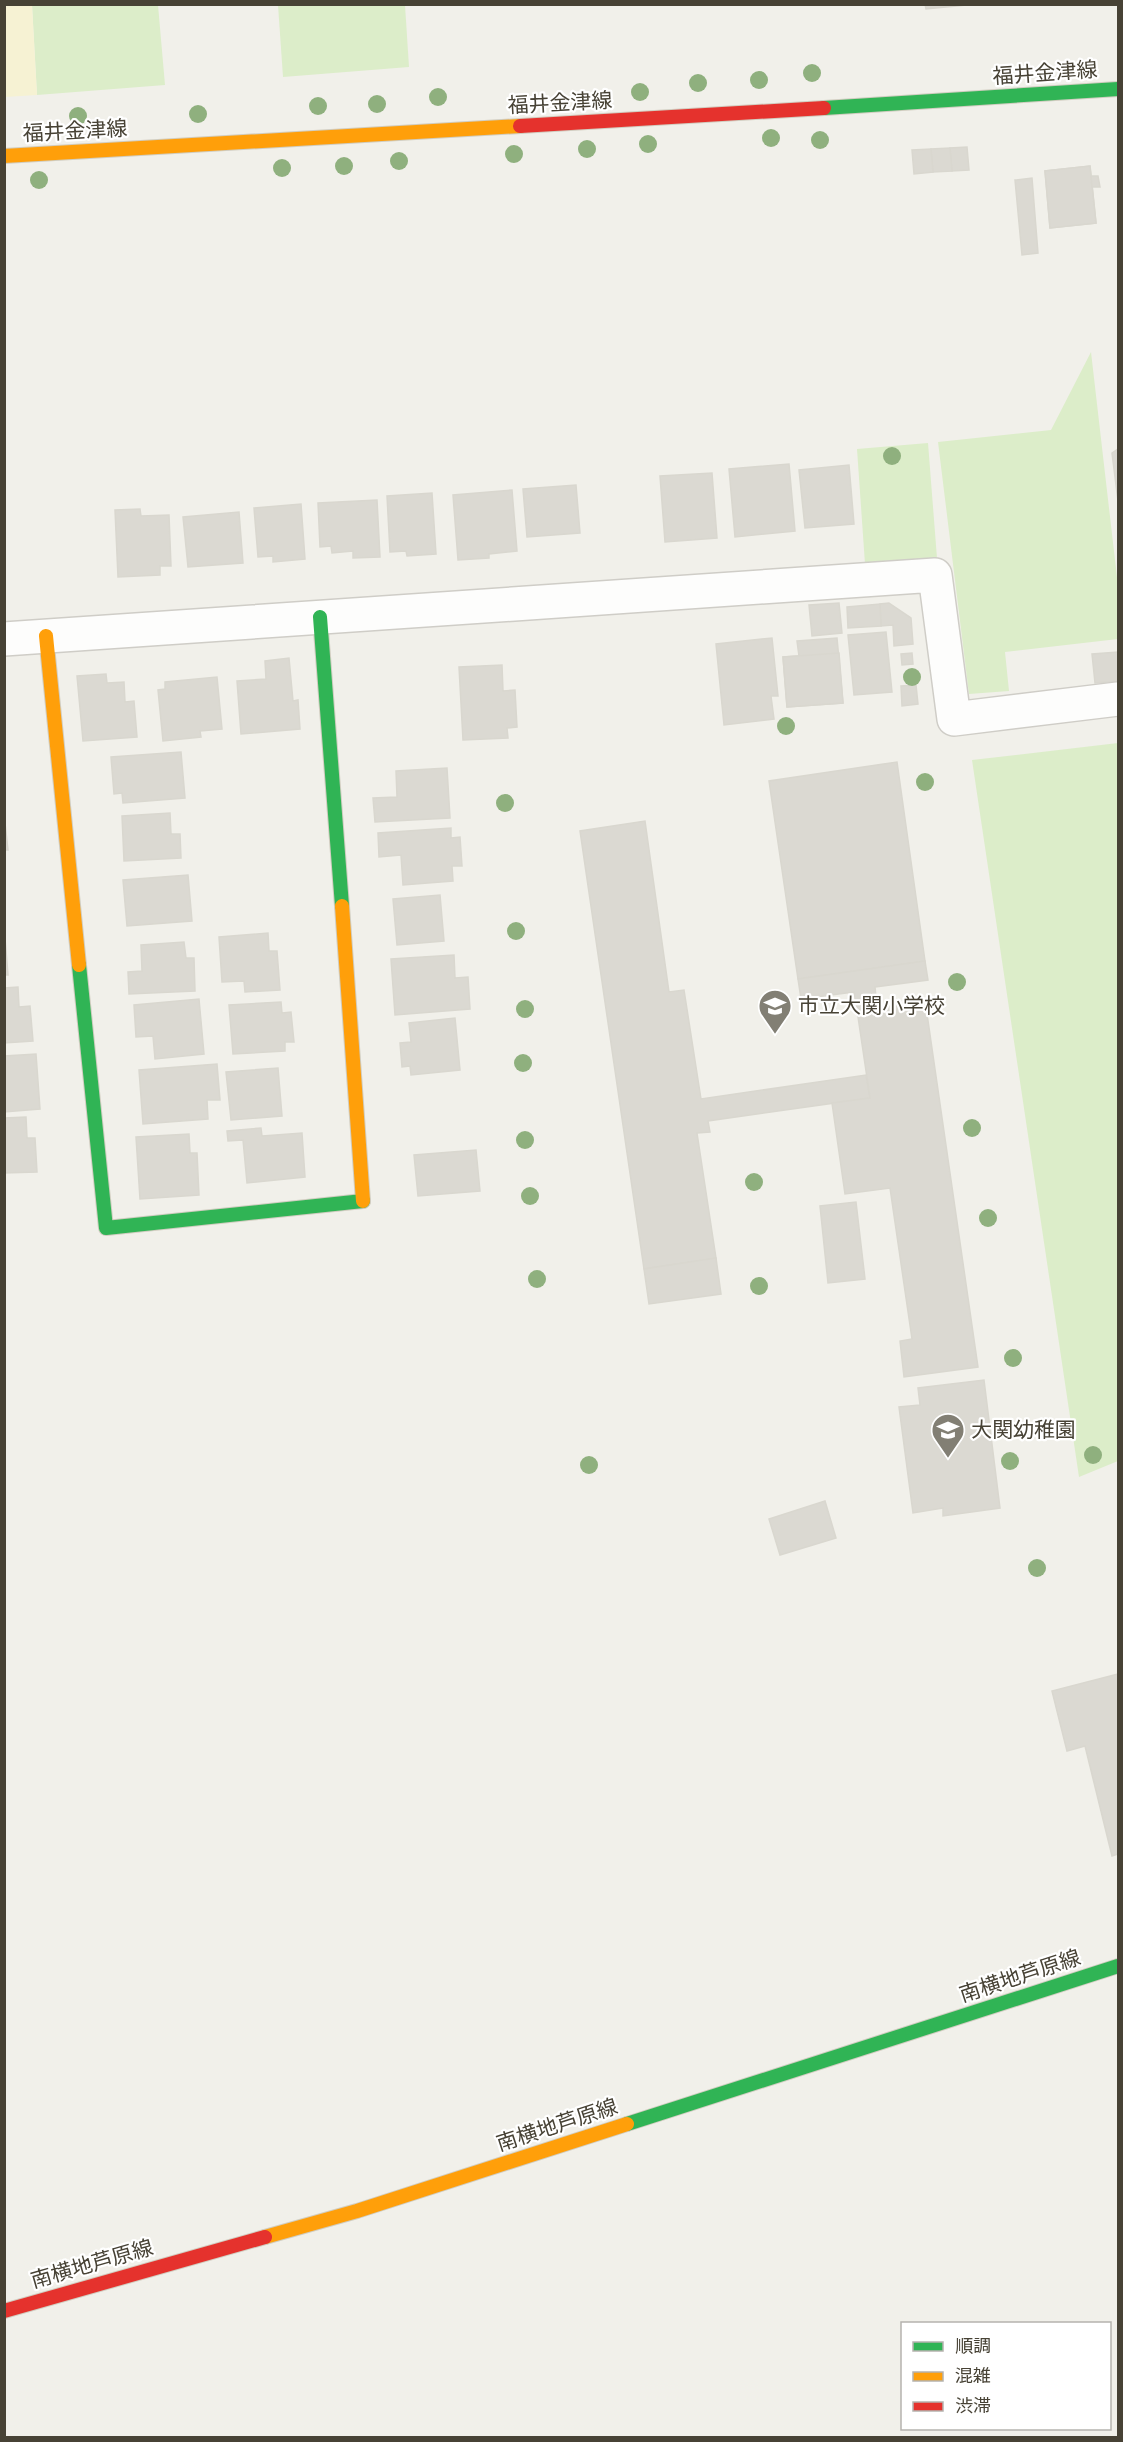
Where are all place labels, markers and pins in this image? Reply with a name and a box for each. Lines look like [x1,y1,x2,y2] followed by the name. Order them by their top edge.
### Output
[757,988,793,1035] school or university icon: 市立大関小学校
[798,994,945,1018] place label: 市立大関小学校
[930,1412,966,1459] school or university icon: 大関幼稚園
[971,1418,1076,1442] place label: 大関幼稚園

